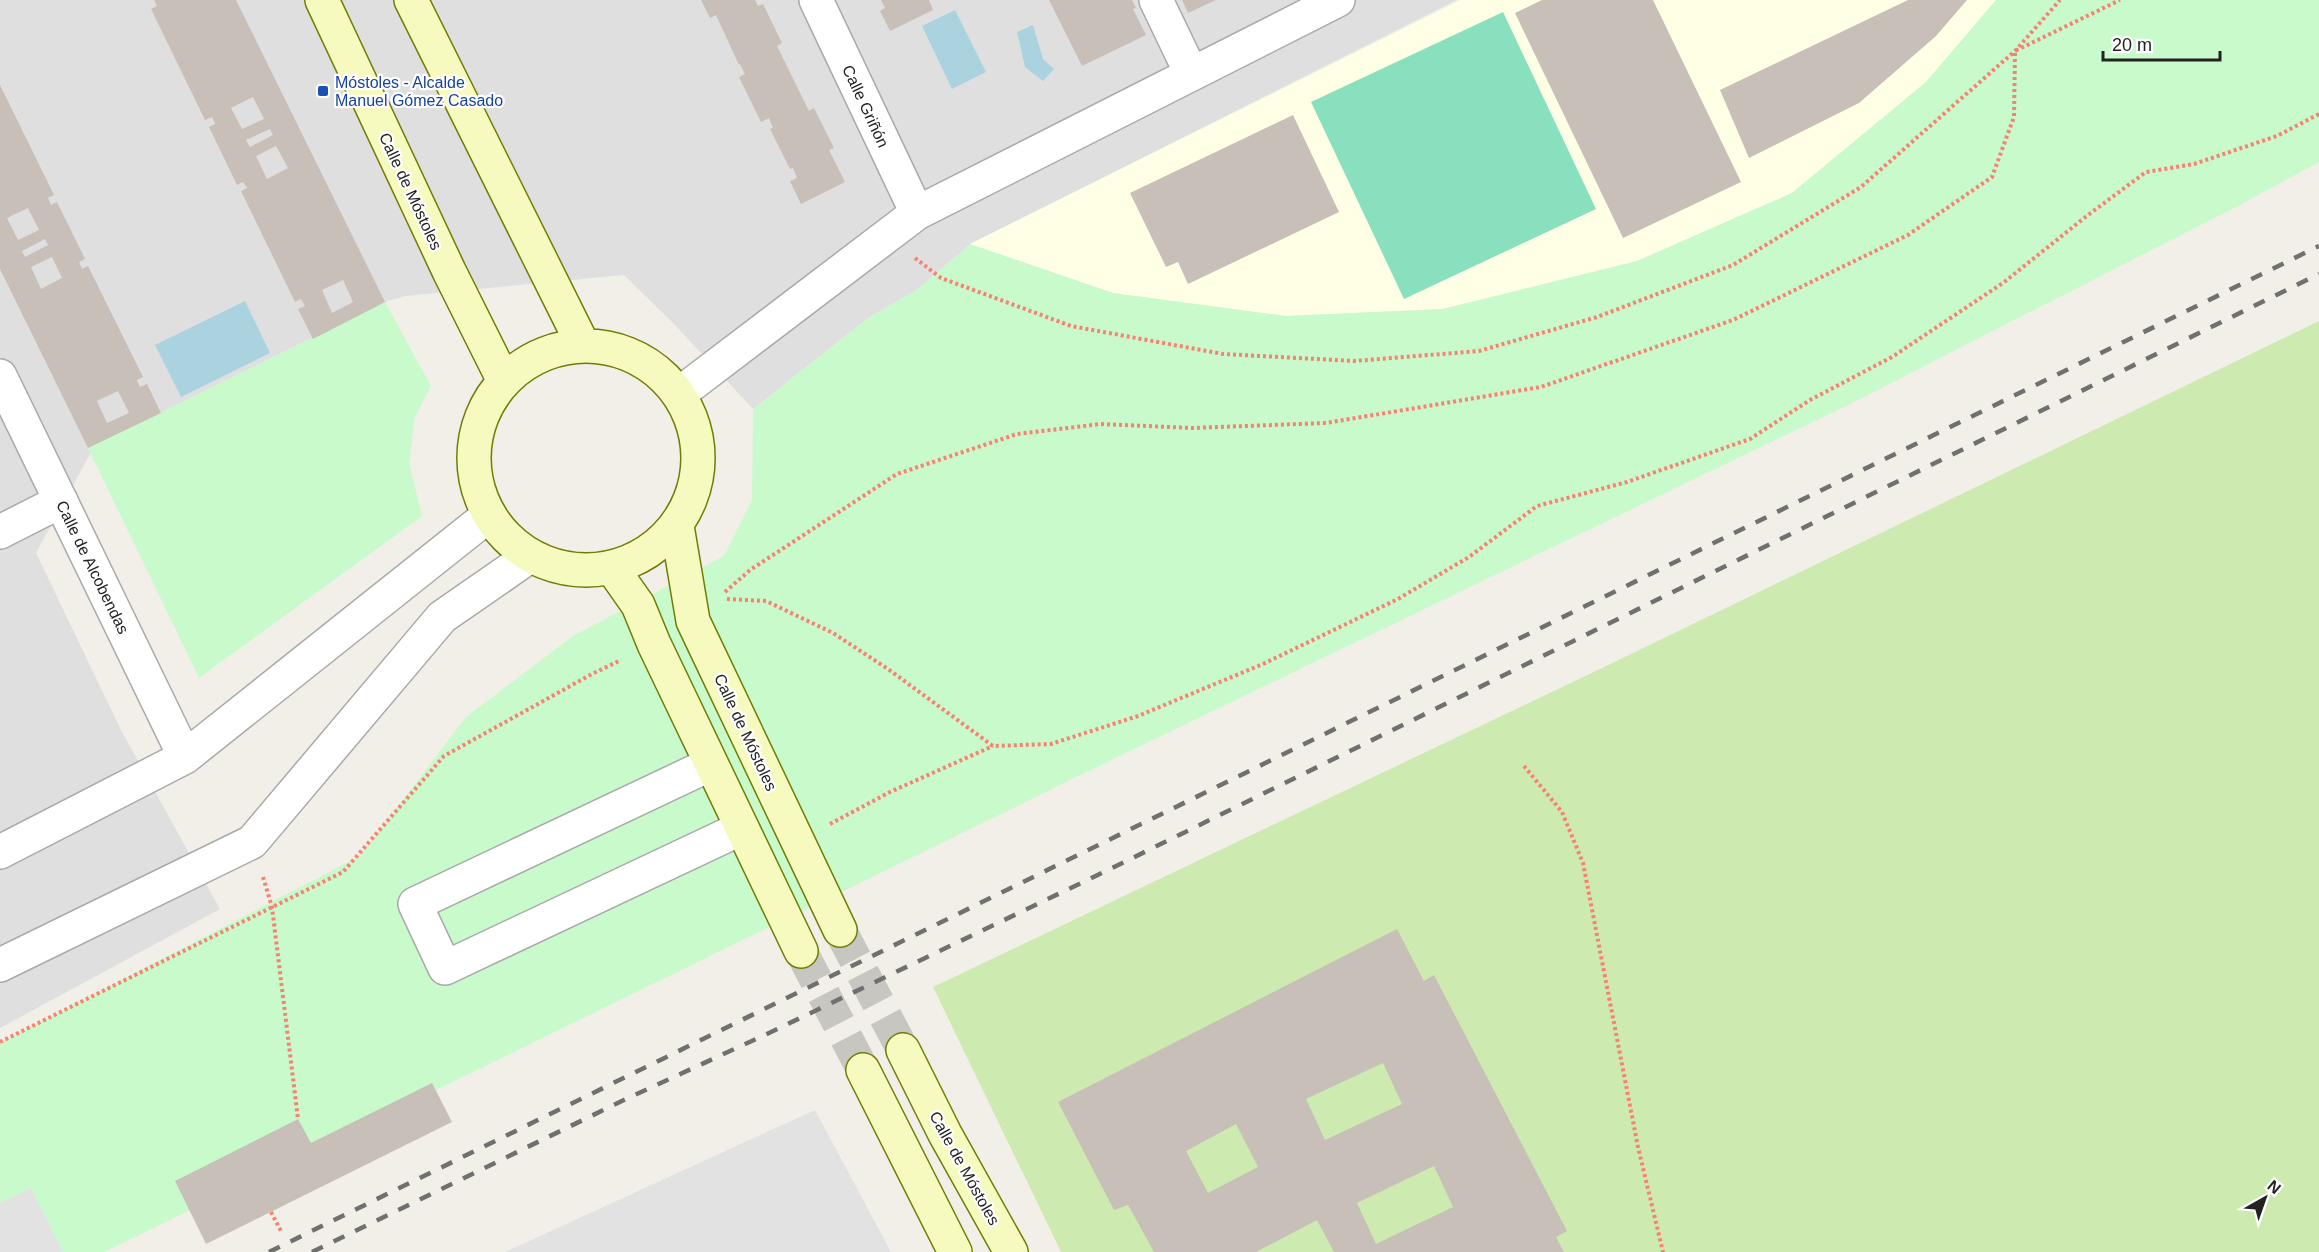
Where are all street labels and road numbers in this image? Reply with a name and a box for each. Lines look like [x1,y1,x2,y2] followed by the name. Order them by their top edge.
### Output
[839,62,892,150] street label: Calle Griñón
[376,130,445,252] street label: Calle de Móstoles
[53,498,132,637] street label: Calle de Alcobendas
[711,671,780,793] street label: Calle de Móstoles
[926,1109,1003,1228] street label: Calle de Móstoles

